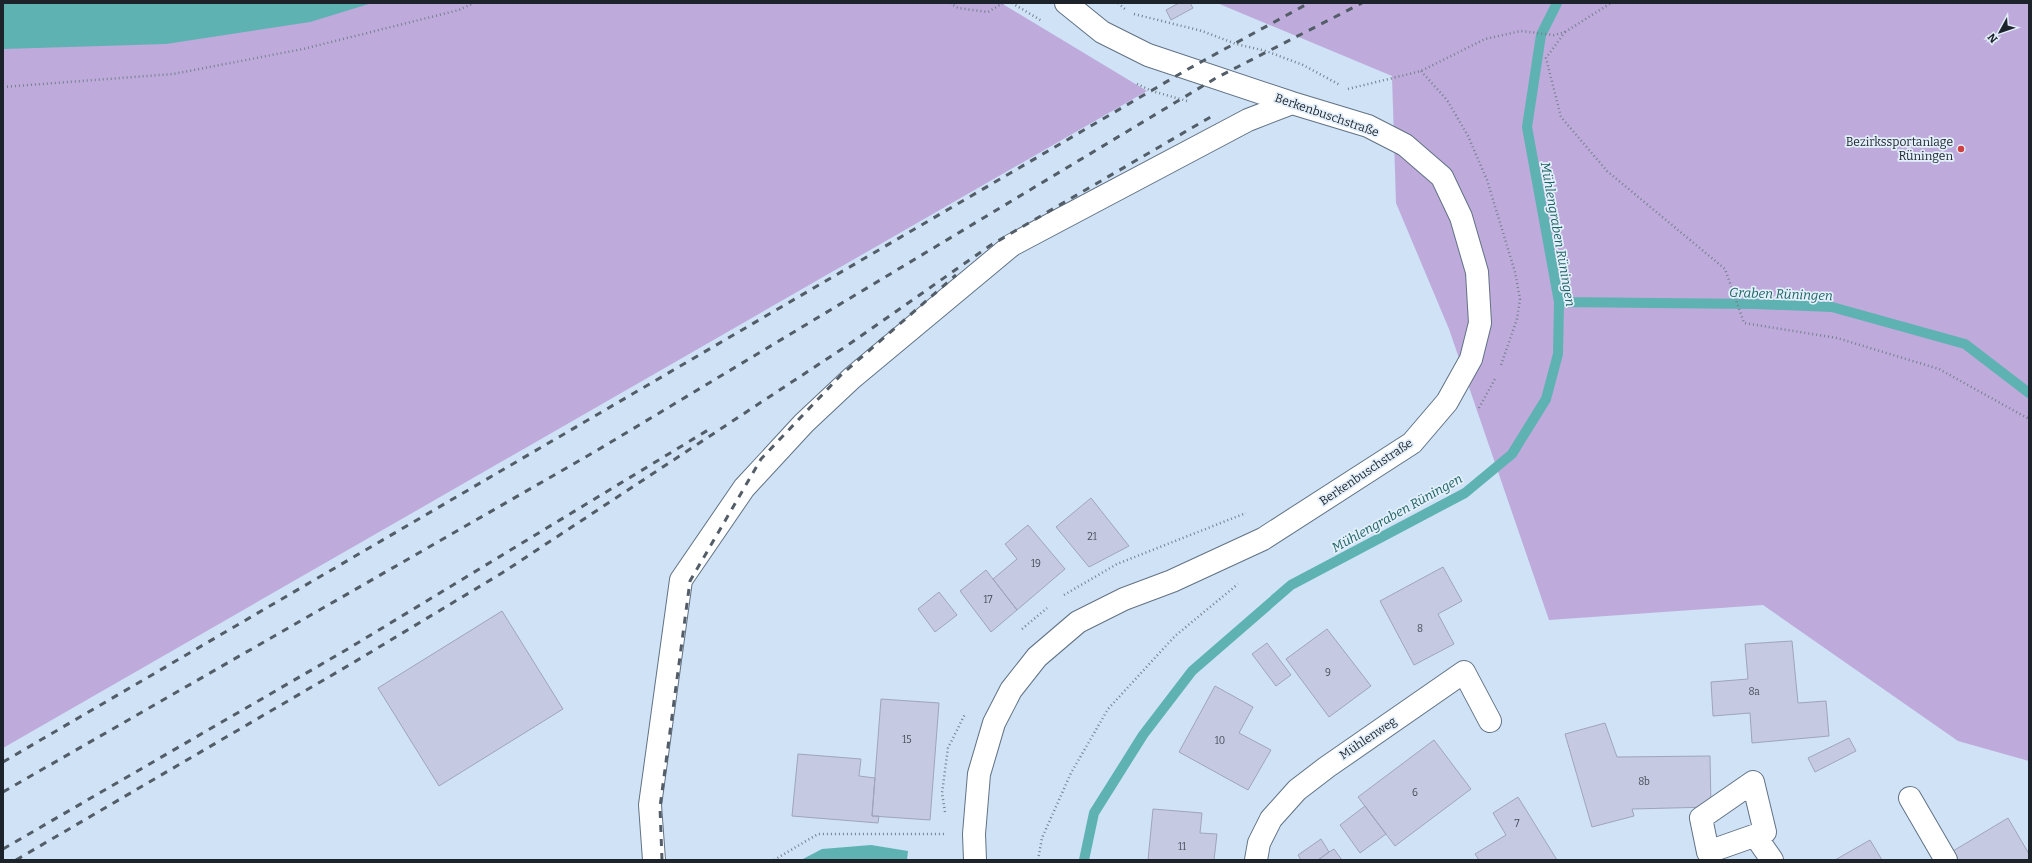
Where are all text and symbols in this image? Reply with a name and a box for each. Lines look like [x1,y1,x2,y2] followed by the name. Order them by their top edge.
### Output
[1980,12,2020,52] north arrow
[1985,30,2000,46] text: N
[1273,91,1381,139] street label: Berkenbuschstraße
[1846,135,1953,163] place label: Bezirkssportanlage Rüningen
[1956,144,1966,154] marker: Bezirkssportanlage Rüningen
[1538,161,1578,308] water label: Mühlengraben Rüningen
[1729,285,1833,303] water label: Graben Rüningen
[1317,436,1415,508] street label: Berkenbuschstraße
[1329,471,1465,555] water label: Mühlengraben Rüningen
[1087,531,1097,543] house number: 21
[1031,558,1041,570] house number: 19
[984,594,992,606] house number: 17
[1417,623,1423,635] house number: 8
[1325,667,1331,679] house number: 9
[1748,686,1760,698] house number: 8a
[1337,714,1399,762] street label: Mühlenweg
[902,734,912,746] house number: 15
[1215,735,1225,747] house number: 10
[1638,776,1650,788] house number: 8b
[1412,787,1418,799] house number: 6
[1514,818,1520,830] house number: 7
[1178,841,1186,853] house number: 11

